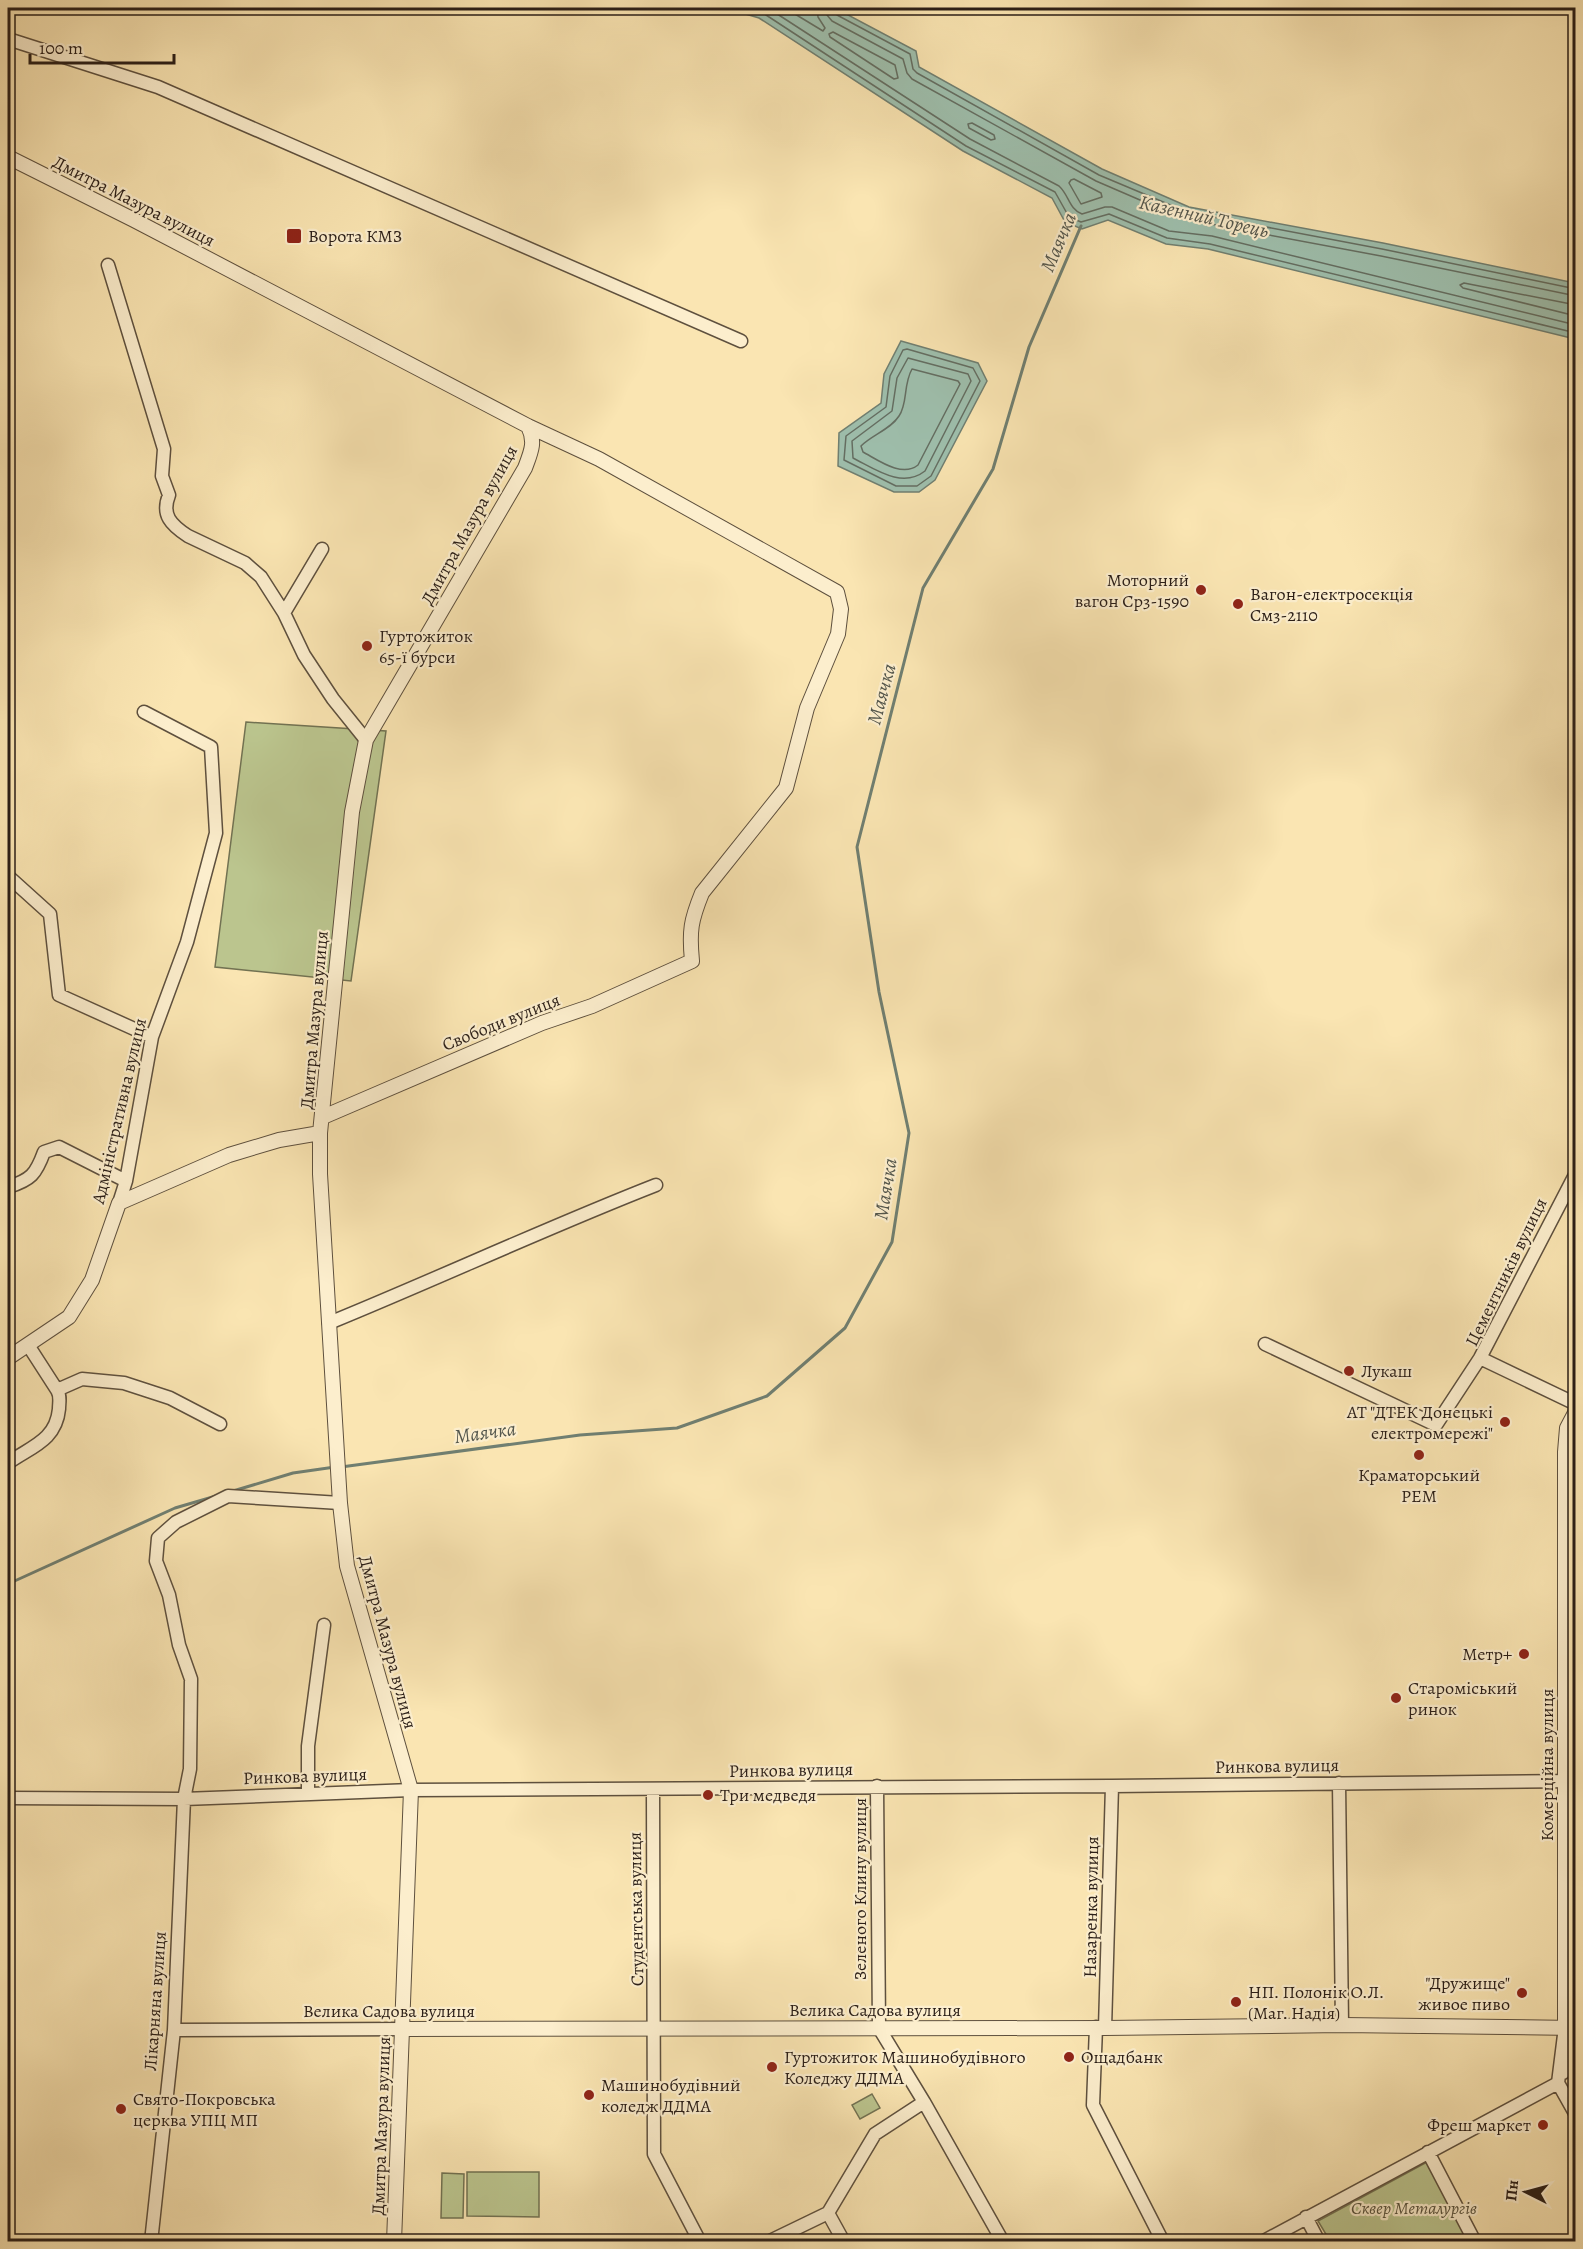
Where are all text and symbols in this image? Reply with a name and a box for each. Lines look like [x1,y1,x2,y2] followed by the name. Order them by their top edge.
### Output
[30,27,174,65] scale bar
[39,36,83,60] text: 100 m
[49,150,219,252] street label: Дмитра Мазура вулиця
[1136,188,1271,245] water label: Казенний Торець
[1034,208,1083,276] water label: Маячка
[308,224,402,248] place label: Ворота КМЗ
[285,227,303,245] marker: Ворота КМЗ
[415,441,523,609] street label: Дмитра Мазура вулиця
[1075,568,1189,613] place label: Моторний вагон Ср3-1590
[1250,582,1413,627] place label: Вагон-електросекція См3-2110
[1194,583,1208,597] marker: Моторний вагон Ср3-1590
[1231,597,1245,611] marker: Вагон-електросекція См3-2110
[379,624,473,669] place label: Гуртожиток 65-ї бурси
[360,639,374,653] marker: Гуртожиток 65-ї бурси
[860,661,903,728] water label: Маячка
[294,930,334,1110] street label: Дмитра Мазура вулиця
[439,987,563,1057] street label: Свободи вулиця
[86,1016,152,1207] street label: Адміністративна вулиця
[867,1156,904,1222] water label: Маячка
[1460,1194,1552,1350] street label: Цементників вулиця
[1361,1359,1412,1383] place label: Лукаш
[1342,1364,1356,1378] marker: Лукаш
[1346,1400,1493,1445] place label: АТ "ДТЕК Донецькі електромережі"
[452,1415,518,1450] water label: Маячка
[1498,1415,1512,1429] marker: АТ "ДТЕК Донецькі електромережі"
[1412,1448,1426,1462] marker: Краматорський РЕМ
[1358,1463,1480,1508] place label: Краматорський РЕМ
[353,1552,423,1732] street label: Дмитра Мазура вулиця
[1462,1642,1512,1666] place label: Метр+
[1517,1647,1531,1661] marker: Метр+
[1408,1676,1517,1721] place label: Староміський ринок
[1535,1689,1559,1841] street label: Комерційна вулиця
[1389,1691,1403,1705] marker: Староміський ринок
[1215,1753,1339,1779] street label: Ринкова вулиця
[729,1757,853,1783] street label: Ринкова вулиця
[243,1762,367,1790] street label: Ринкова вулиця
[720,1783,816,1807] place label: Три медведя
[701,1788,715,1802] marker: Три медведя
[848,1798,872,1980] street label: Зеленого Клину вулиця
[623,1832,649,1986] street label: Студентська вулиця
[1078,1836,1104,1978] street label: Назаренка вулиця
[138,1930,172,2072] street label: Лікарняна вулиця
[1418,1971,1510,2016] place label: "Дружище" живое пиво
[1248,1980,1384,2025] place label: НП. Полонік О.Л. (Маг. Надія)
[1515,1986,1529,2000] marker: "Дружище" живое пиво
[1229,1995,1243,2009] marker: НП. Полонік О.Л. (Маг. Надія)
[789,1998,961,2022] street label: Велика Садова вулиця
[303,1999,475,2023] street label: Велика Садова вулиця
[366,2036,396,2216] street label: Дмитра Мазура вулиця
[784,2045,1026,2090] place label: Гуртожиток Машинобудівного Коледжу ДДМА
[1081,2045,1163,2069] place label: Ощадбанк
[1062,2050,1076,2064] marker: Ощадбанк
[765,2060,779,2074] marker: Гуртожиток Машинобудівного Коледжу ДДМА
[601,2073,741,2118] place label: Машинобудівний коледж ДДМА
[133,2087,276,2132] place label: Свято-Покровська церква УПЦ МП
[582,2088,596,2102] marker: Машинобудівний коледж ДДМА
[114,2102,128,2116] marker: Свято-Покровська церква УПЦ МП
[1427,2113,1531,2137] place label: Фреш маркет
[1536,2118,1550,2132] marker: Фреш маркет
[1496,2162,1556,2222] north arrow
[1500,2179,1524,2202] text: Пн
[1351,2196,1477,2220] park label: Сквер Металургів

